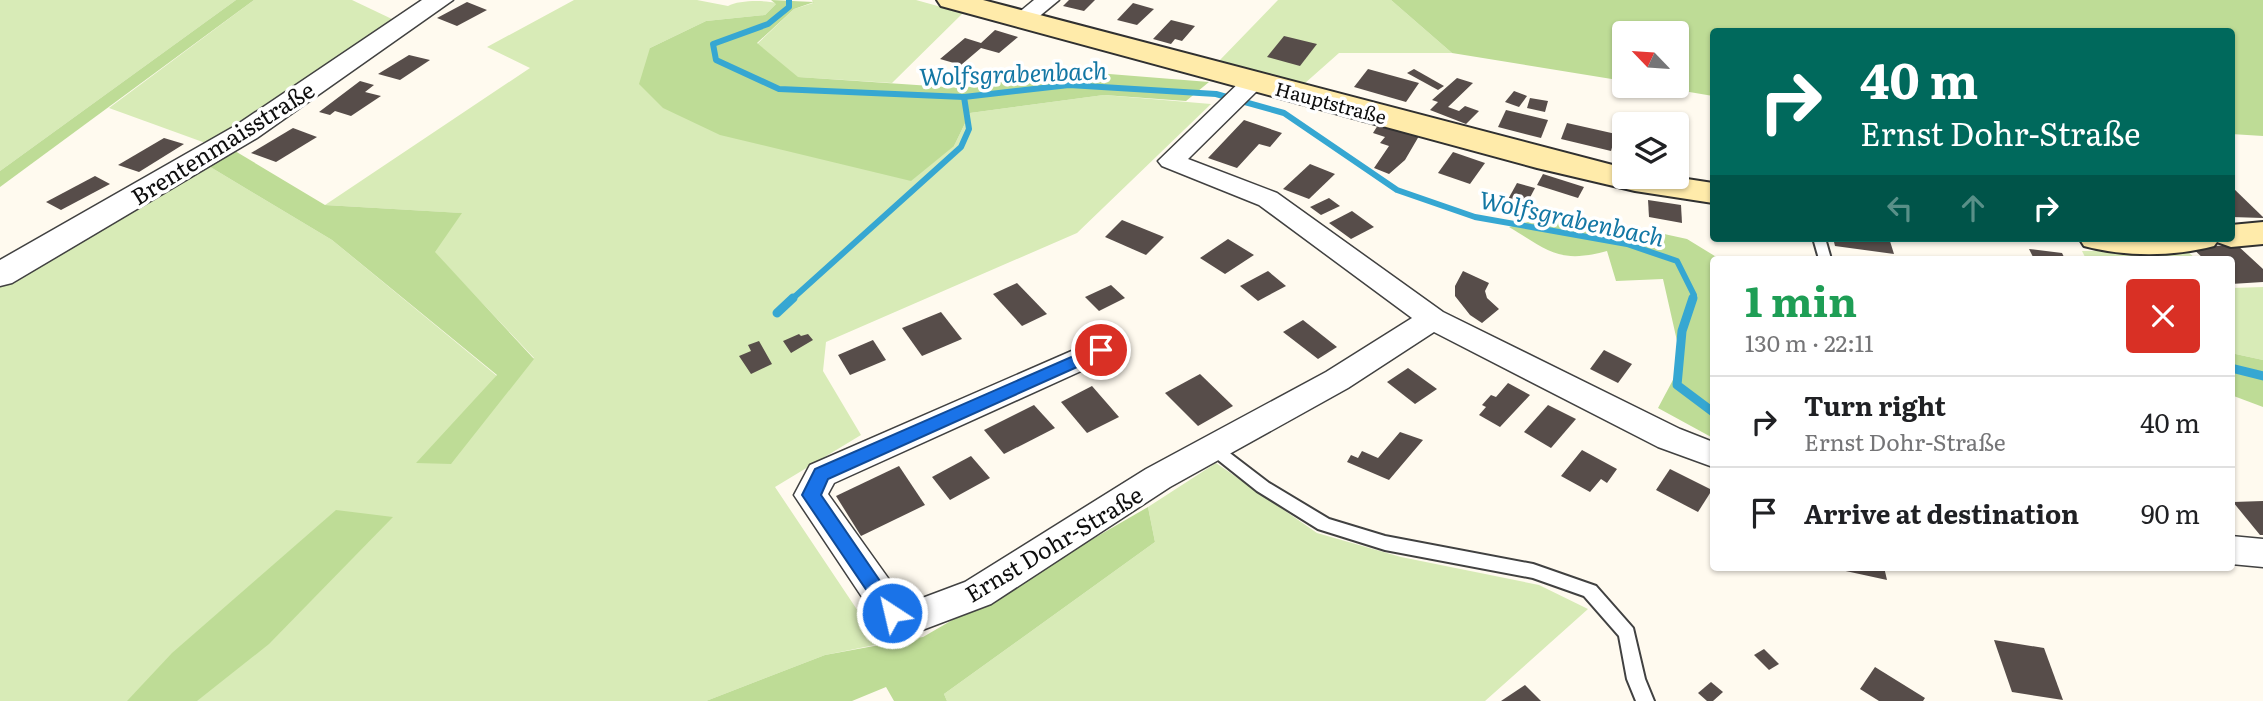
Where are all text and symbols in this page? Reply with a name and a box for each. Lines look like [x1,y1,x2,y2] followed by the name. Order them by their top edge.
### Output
[1612,21,1689,98] north arrow
[1612,21,1689,189] map controls
[1860,41,1978,114] text: 40 m
[918,51,1108,93] water label: Wolfsgrabenbach
[1745,56,1836,147] icon: right
[124,72,320,212] street label: Brentenmaisstraße
[1272,74,1390,130] street label: Hauptstraße
[1860,108,2141,156] text: Ernst Dohr-Straße
[1612,112,1689,189] button: layers
[1476,180,1668,254] water label: Wolfsgrabenbach
[1881,189,1919,227] icon: left
[1954,189,1992,227] icon: ahead
[2027,189,2065,227] icon: right
[1745,268,1857,330] text: 1 min
[2126,279,2200,353] button: close
[1071,320,1131,380] pin
[1745,325,1874,359] text: 130 m · 22:11
[1082,331,1120,369] icon: arrive
[1804,385,1946,424] text: Turn right
[2140,402,2200,441] text: 40 m
[1745,403,1783,441] icon: right
[1804,424,2006,458] text: Ernst Dohr-Straße
[958,476,1148,610] street label: Ernst Dohr-Straße
[1804,493,2079,532] text: Arrive at destination
[2141,493,2200,532] text: 90 m
[1745,494,1783,532] icon: arrive
[855,576,929,650] position arrow

